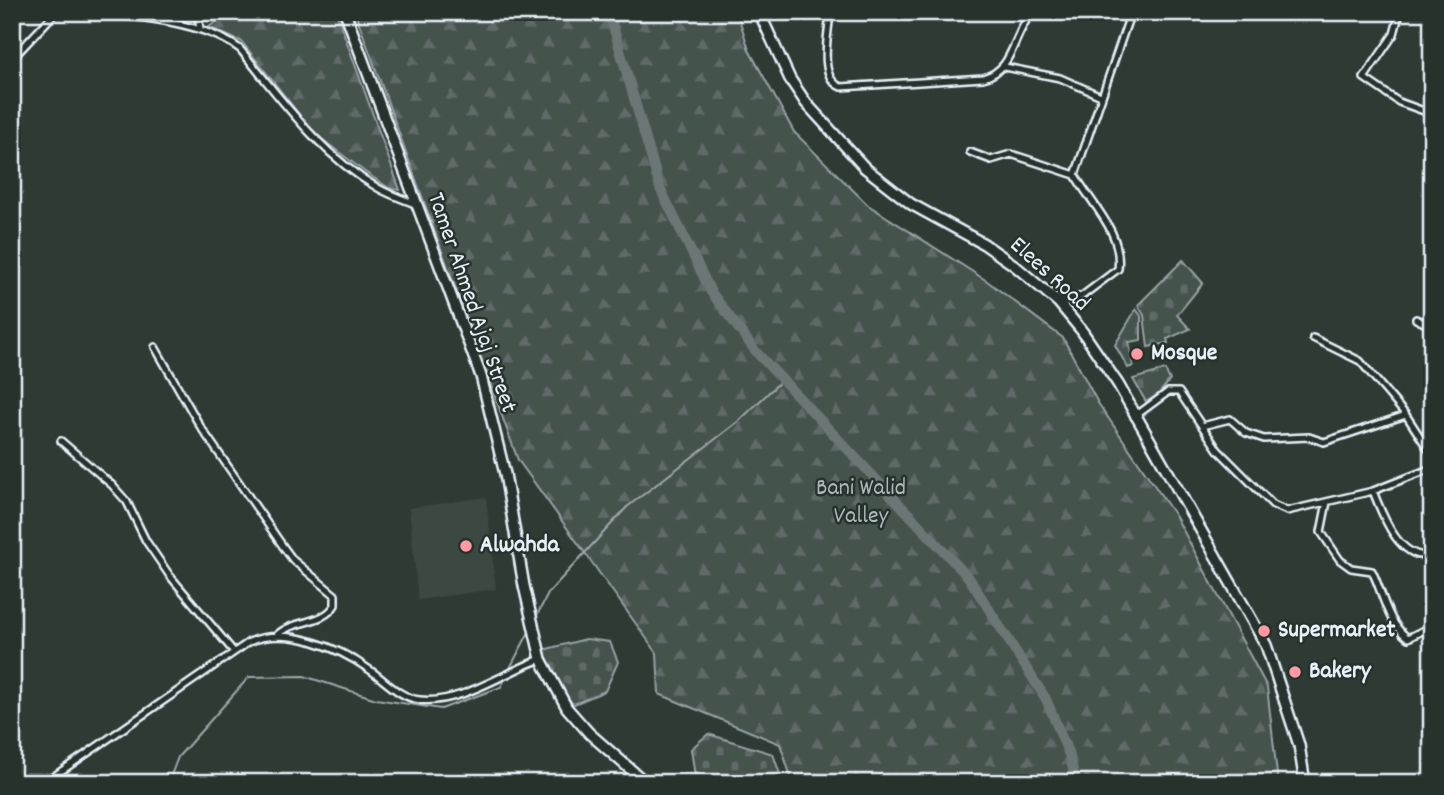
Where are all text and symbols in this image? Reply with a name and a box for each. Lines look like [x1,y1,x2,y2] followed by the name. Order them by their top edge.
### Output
[417,188,525,418] street label: Tamer Ahmed Ajaj Street
[1001,230,1097,320] street label: Elees Road
[1151,337,1218,371] place label: Mosque
[1129,346,1145,362] marker: Mosque
[816,472,906,534] park label: Bani Walid Valley
[480,529,560,563] place label: Alwahda
[458,538,474,554] marker: Alwahda
[1278,614,1396,648] place label: Supermarket
[1256,623,1272,639] marker: Supermarket
[1309,655,1372,689] place label: Bakery
[1287,664,1303,680] marker: Bakery

